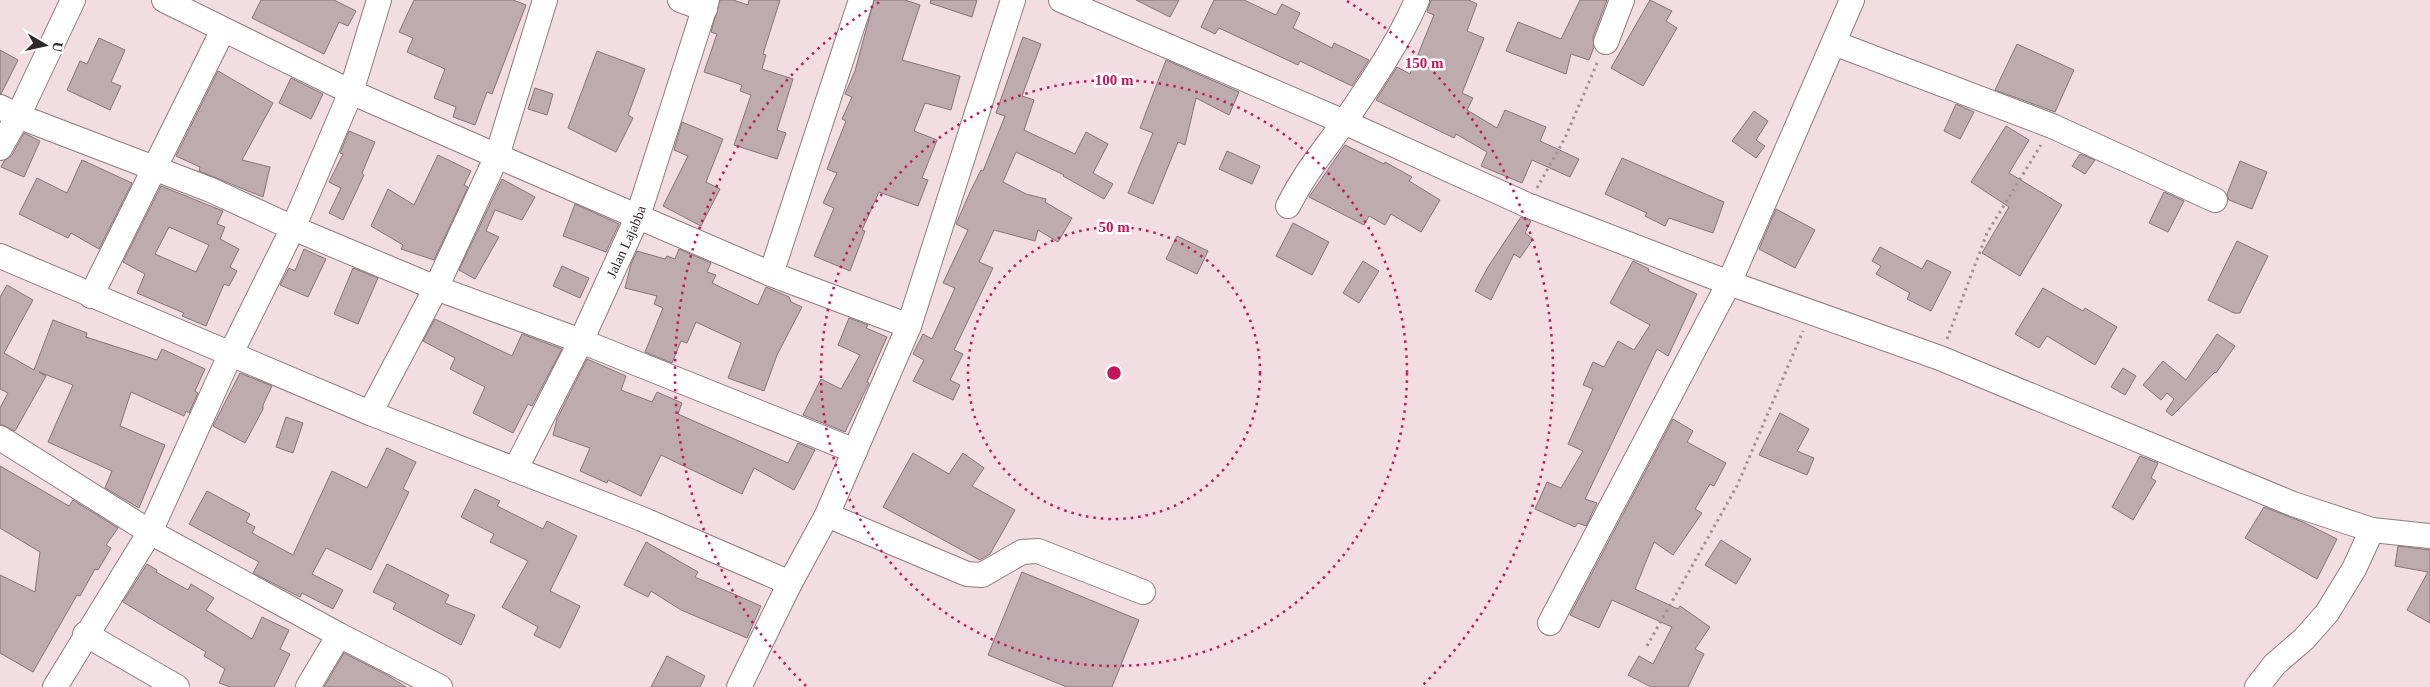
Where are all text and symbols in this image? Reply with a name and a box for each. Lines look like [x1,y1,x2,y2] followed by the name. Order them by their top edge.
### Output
[20,20,70,70] north arrow
[49,41,66,53] text: U
[1405,55,1444,71] text: 150 m
[1095,72,1134,88] text: 100 m
[603,203,649,280] street label: Jalan Lajabba
[1098,219,1130,235] text: 50 m
[1105,364,1123,382] centre of rings

